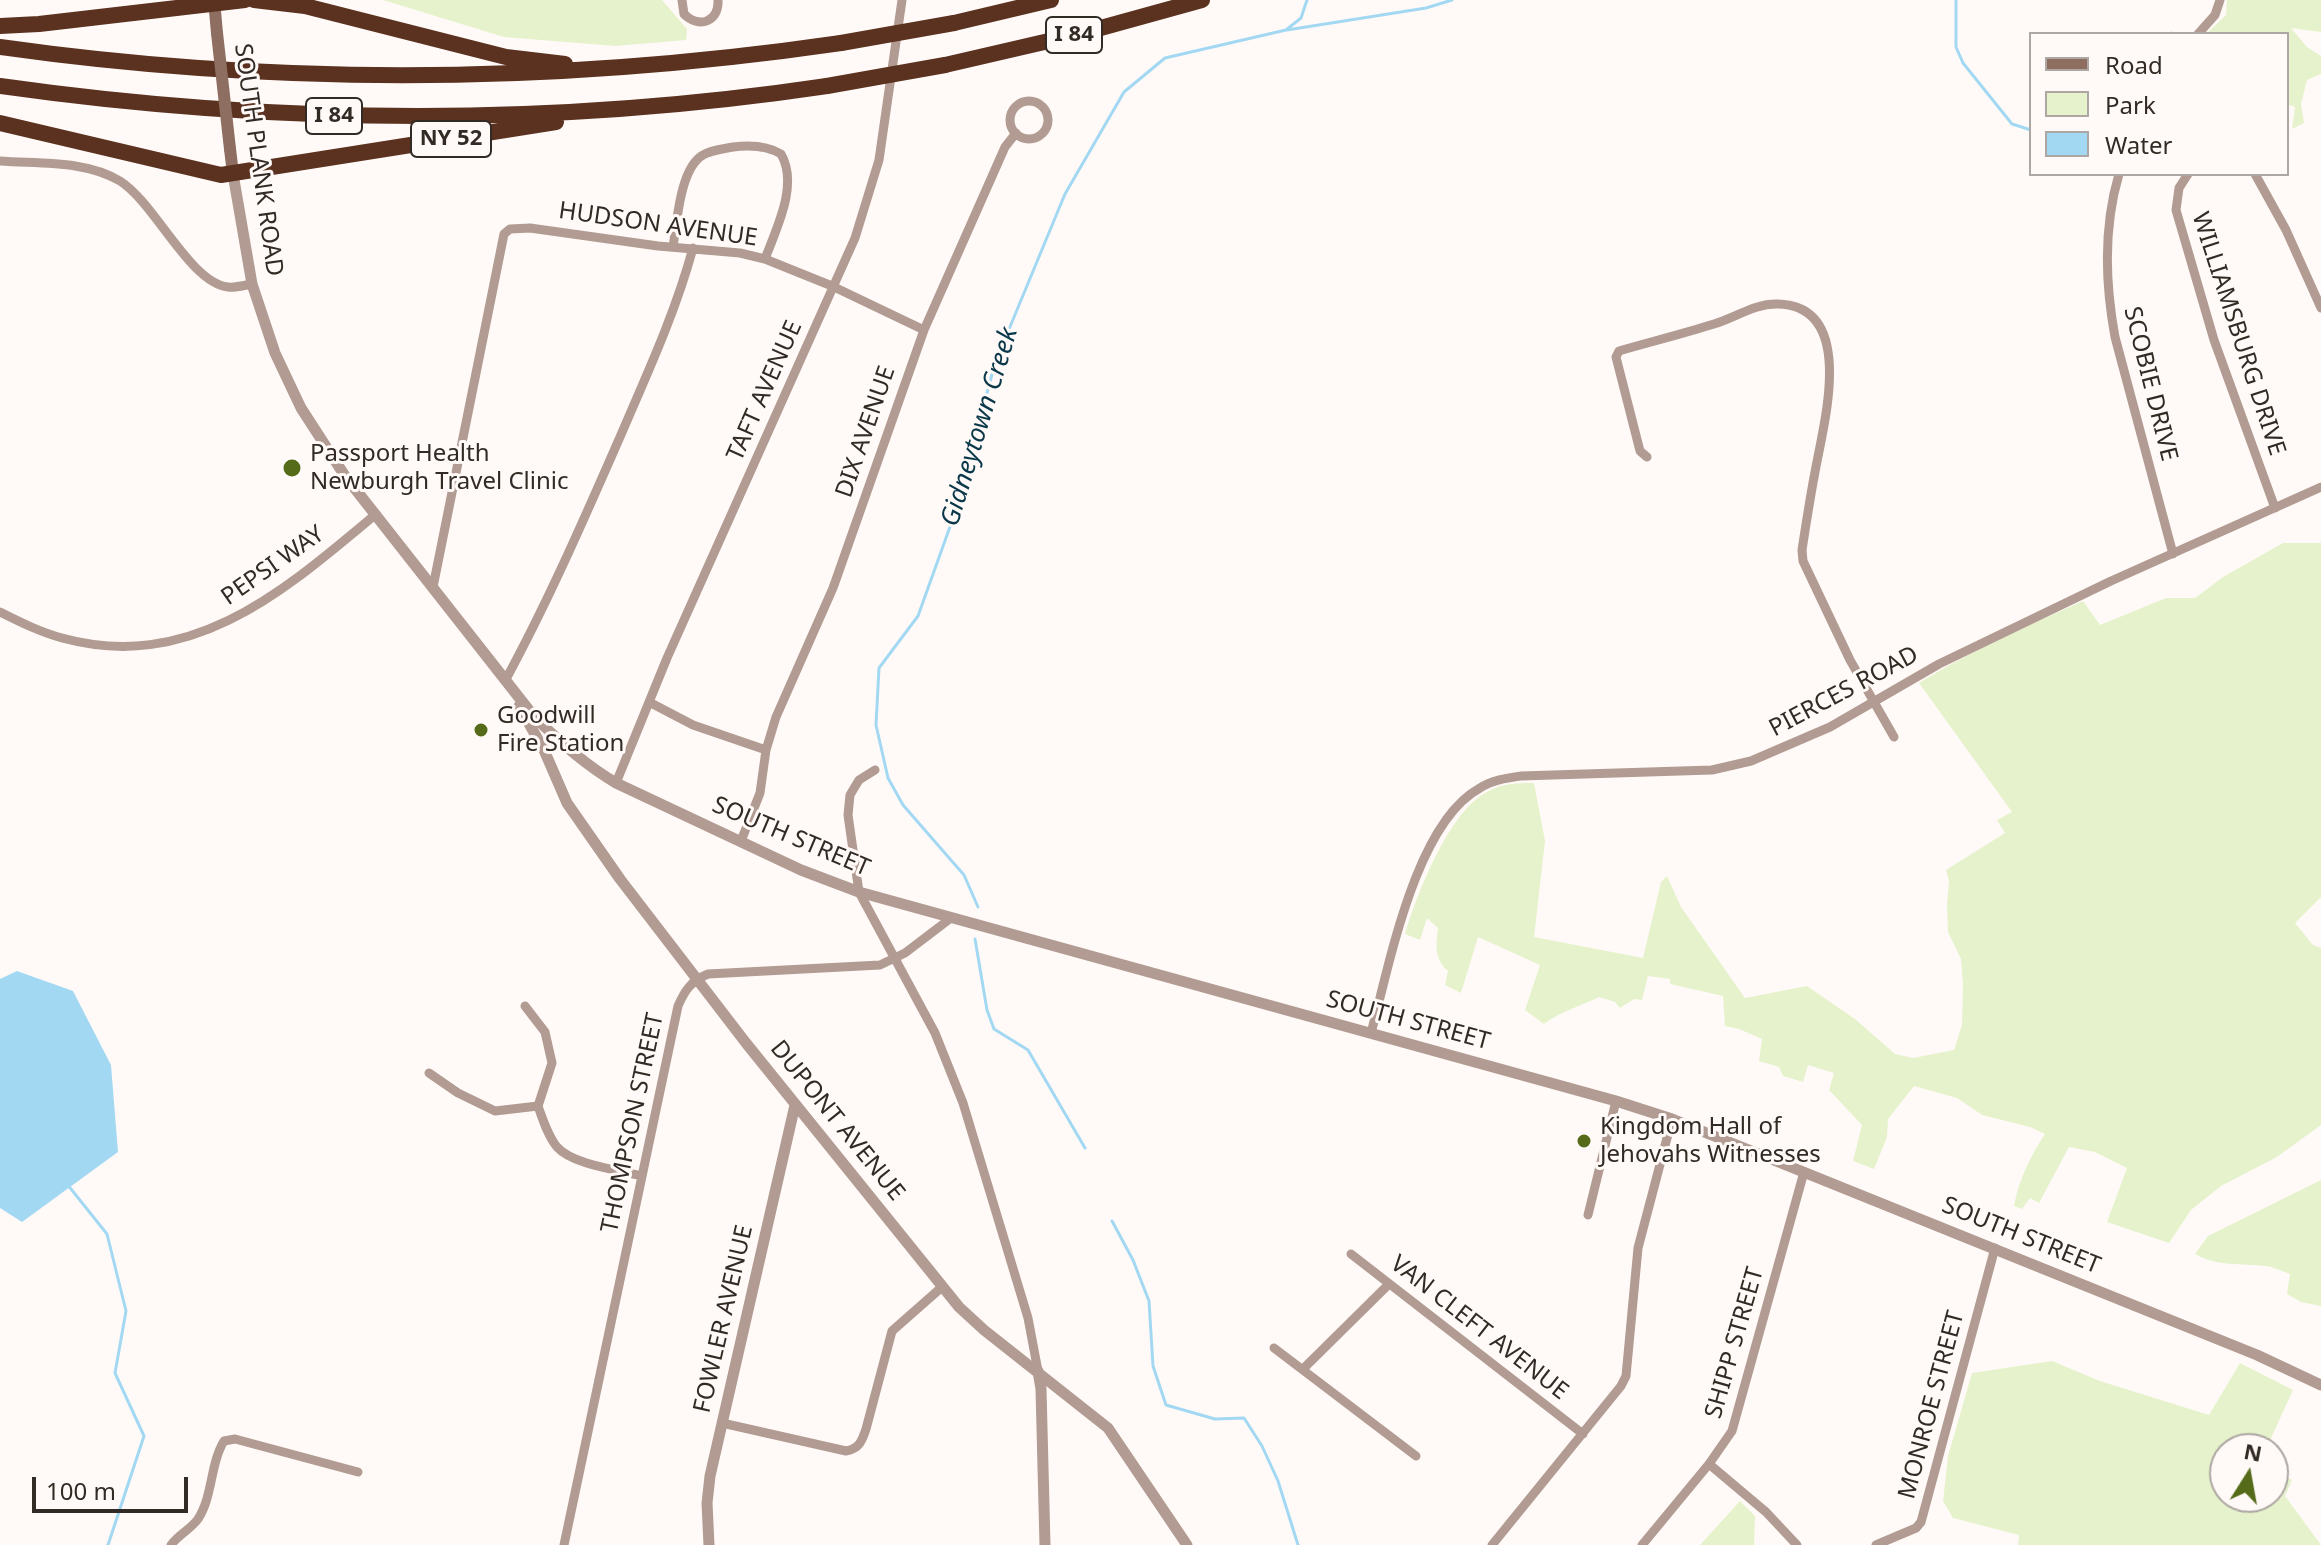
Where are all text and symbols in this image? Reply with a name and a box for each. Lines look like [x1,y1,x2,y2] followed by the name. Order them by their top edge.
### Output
[1046,17,1102,53] road number: I 84
[2029,32,2289,176] legend
[227,42,289,278] street label: SOUTH PLANK ROAD
[2105,48,2163,81] text: Road
[2105,88,2156,121] text: Park
[306,98,362,134] road number: I 84
[411,121,491,157] road number: NY 52
[2105,128,2172,161] text: Water
[557,197,759,253] street label: HUDSON AVENUE
[2185,209,2291,459] street label: WILLIAMSBURG DRIVE
[2117,304,2183,464] street label: SCOBIE DRIVE
[721,316,809,466] street label: TAFT AVENUE
[935,324,1025,530] water label: Gidneytown Creek
[830,362,902,502] street label: DIX AVENUE
[310,440,569,496] place label: Passport Health Newburgh Travel Clinic
[281,457,303,479] marker: Passport Health Newburgh Travel Clinic
[216,520,330,612] street label: PEPSI WAY
[1764,641,1924,743] street label: PIERCES ROAD
[497,702,624,758] place label: Goodwill Fire Station
[472,721,490,739] marker: Goodwill Fire Station
[708,791,874,883] street label: SOUTH STREET
[1323,985,1493,1057] street label: SOUTH STREET
[596,1010,670,1236] street label: THOMPSON STREET
[764,1035,910,1207] street label: DUPONT AVENUE
[1600,1113,1821,1169] place label: Kingdom Hall of Jehovahs Witnesses
[1575,1132,1593,1150] marker: Kingdom Hall of Jehovahs Witnesses
[1938,1191,2104,1281] street label: SOUTH STREET
[688,1222,760,1416] street label: FOWLER AVENUE
[1384,1250,1574,1406] street label: VAN CLEFT AVENUE
[1700,1264,1770,1422] street label: SHIPP STREET
[1893,1308,1971,1502] street label: MONROE STREET
[2209,1433,2289,1513] north arrow
[2242,1435,2265,1468] text: N
[36,1461,192,1511] scale bar
[46,1474,116,1507] text: 100 m

